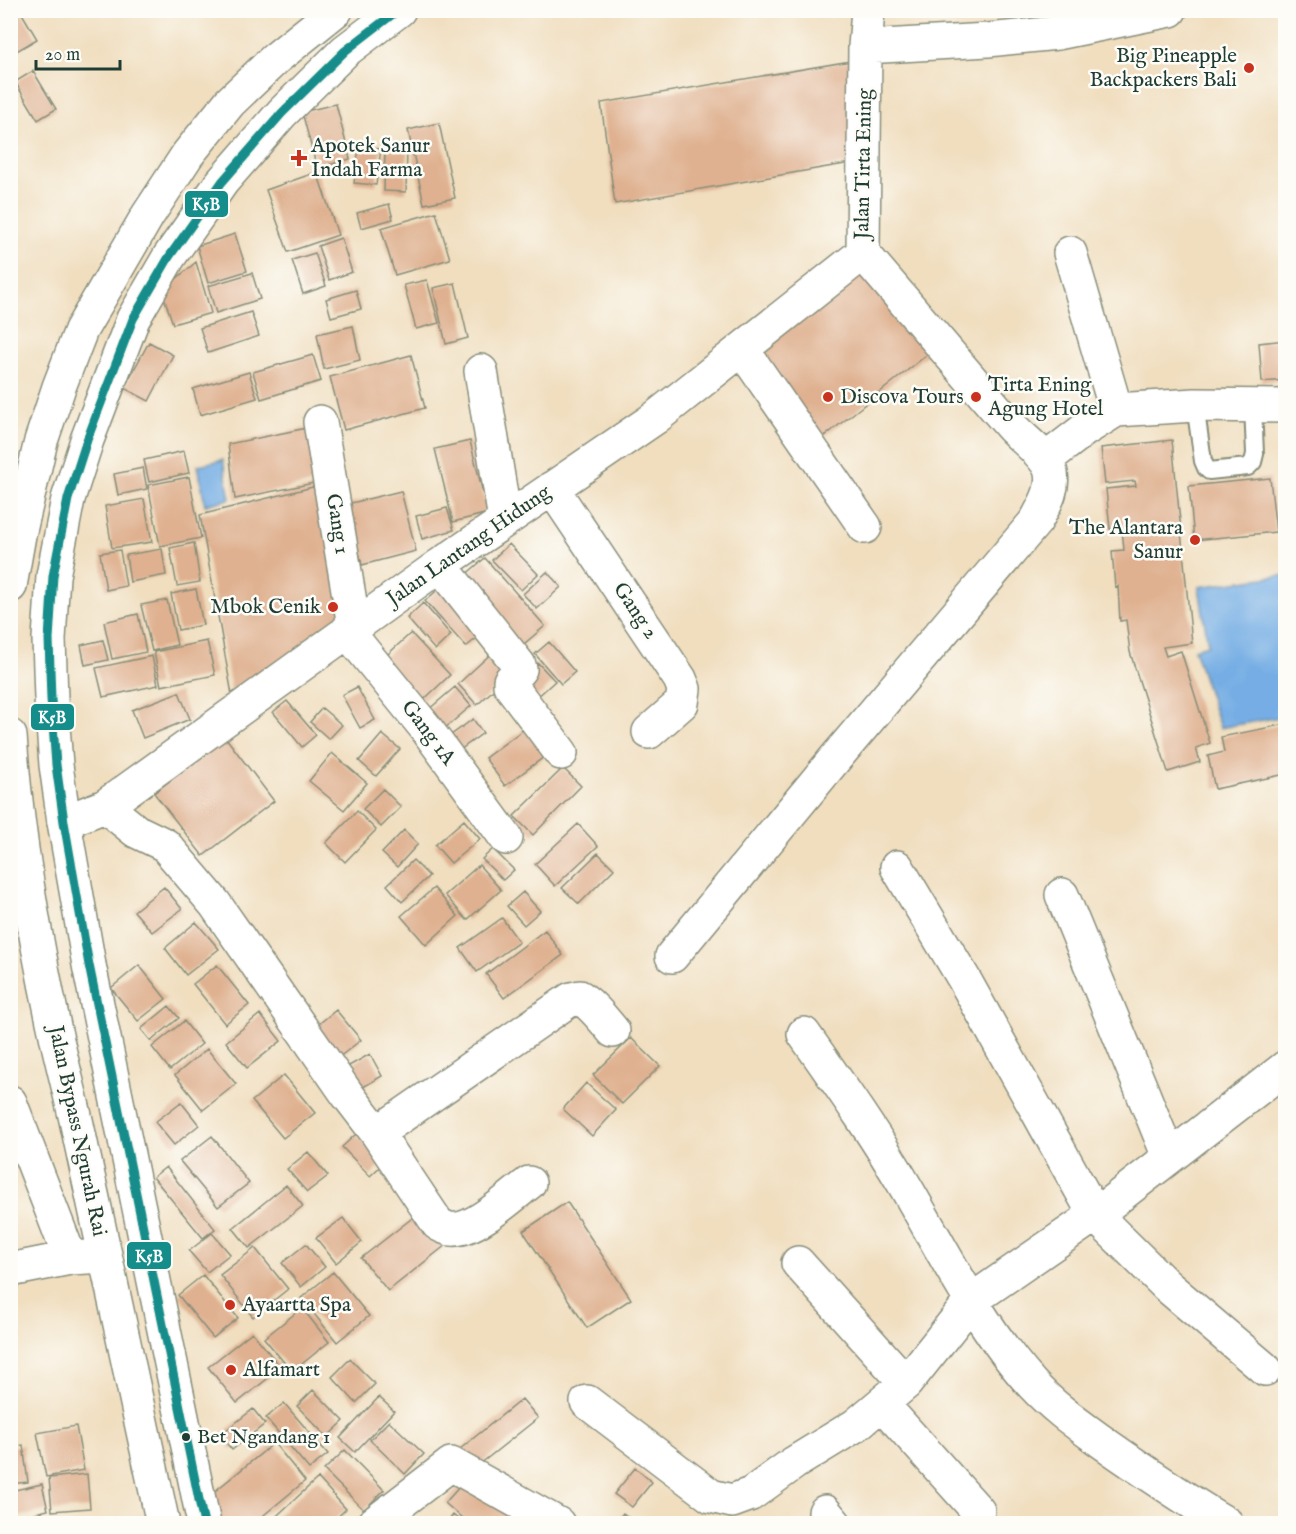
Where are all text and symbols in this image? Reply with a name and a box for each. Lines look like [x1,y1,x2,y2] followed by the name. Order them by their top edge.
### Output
[36,33,120,71] scale bar
[1090,43,1237,94] place label: Big Pineapple Backpackers Bali
[45,44,80,67] text: 20 m
[1242,61,1256,75] marker: Big Pineapple Backpackers Bali
[849,88,879,242] street label: Jalan Tirta Ening
[310,133,430,184] place label: Apotek Sanur Indah Farma
[292,151,306,165] marker: Apotek Sanur Indah Farma
[184,190,229,218] line badge: K5B
[192,196,220,216] text: K5B
[987,372,1104,423] place label: Tirta Ening Agung Hotel
[840,384,964,411] place label: Discova Tours
[821,390,835,404] marker: Discova Tours
[969,390,983,404] marker: Tirta Ening Agung Hotel
[380,479,557,614] street label: Jalan Lantang Hidung
[319,492,355,556] street label: Gang 1
[1069,515,1184,566] place label: The Alantara Sanur
[1188,533,1202,547] marker: The Alantara Sanur
[606,577,664,645] street label: Gang 2
[210,594,322,621] place label: Mbok Cenik
[326,600,340,614] marker: Mbok Cenik
[395,695,462,772] street label: Gang 1A
[30,703,75,731] line badge: K5B
[38,709,66,729] text: K5B
[41,1021,113,1239] street label: Jalan Bypass Ngurah Rai
[126,1241,172,1270] line badge: K5B
[135,1248,163,1268] text: K5B
[241,1292,352,1319] place label: Ayaartta Spa
[223,1298,237,1312] marker: Ayaartta Spa
[242,1357,320,1384] place label: Alfamart
[224,1363,238,1377] marker: Alfamart
[197,1425,330,1450] place label: Bet Ngandang 1
[180,1431,192,1443] marker: Bet Ngandang 1

